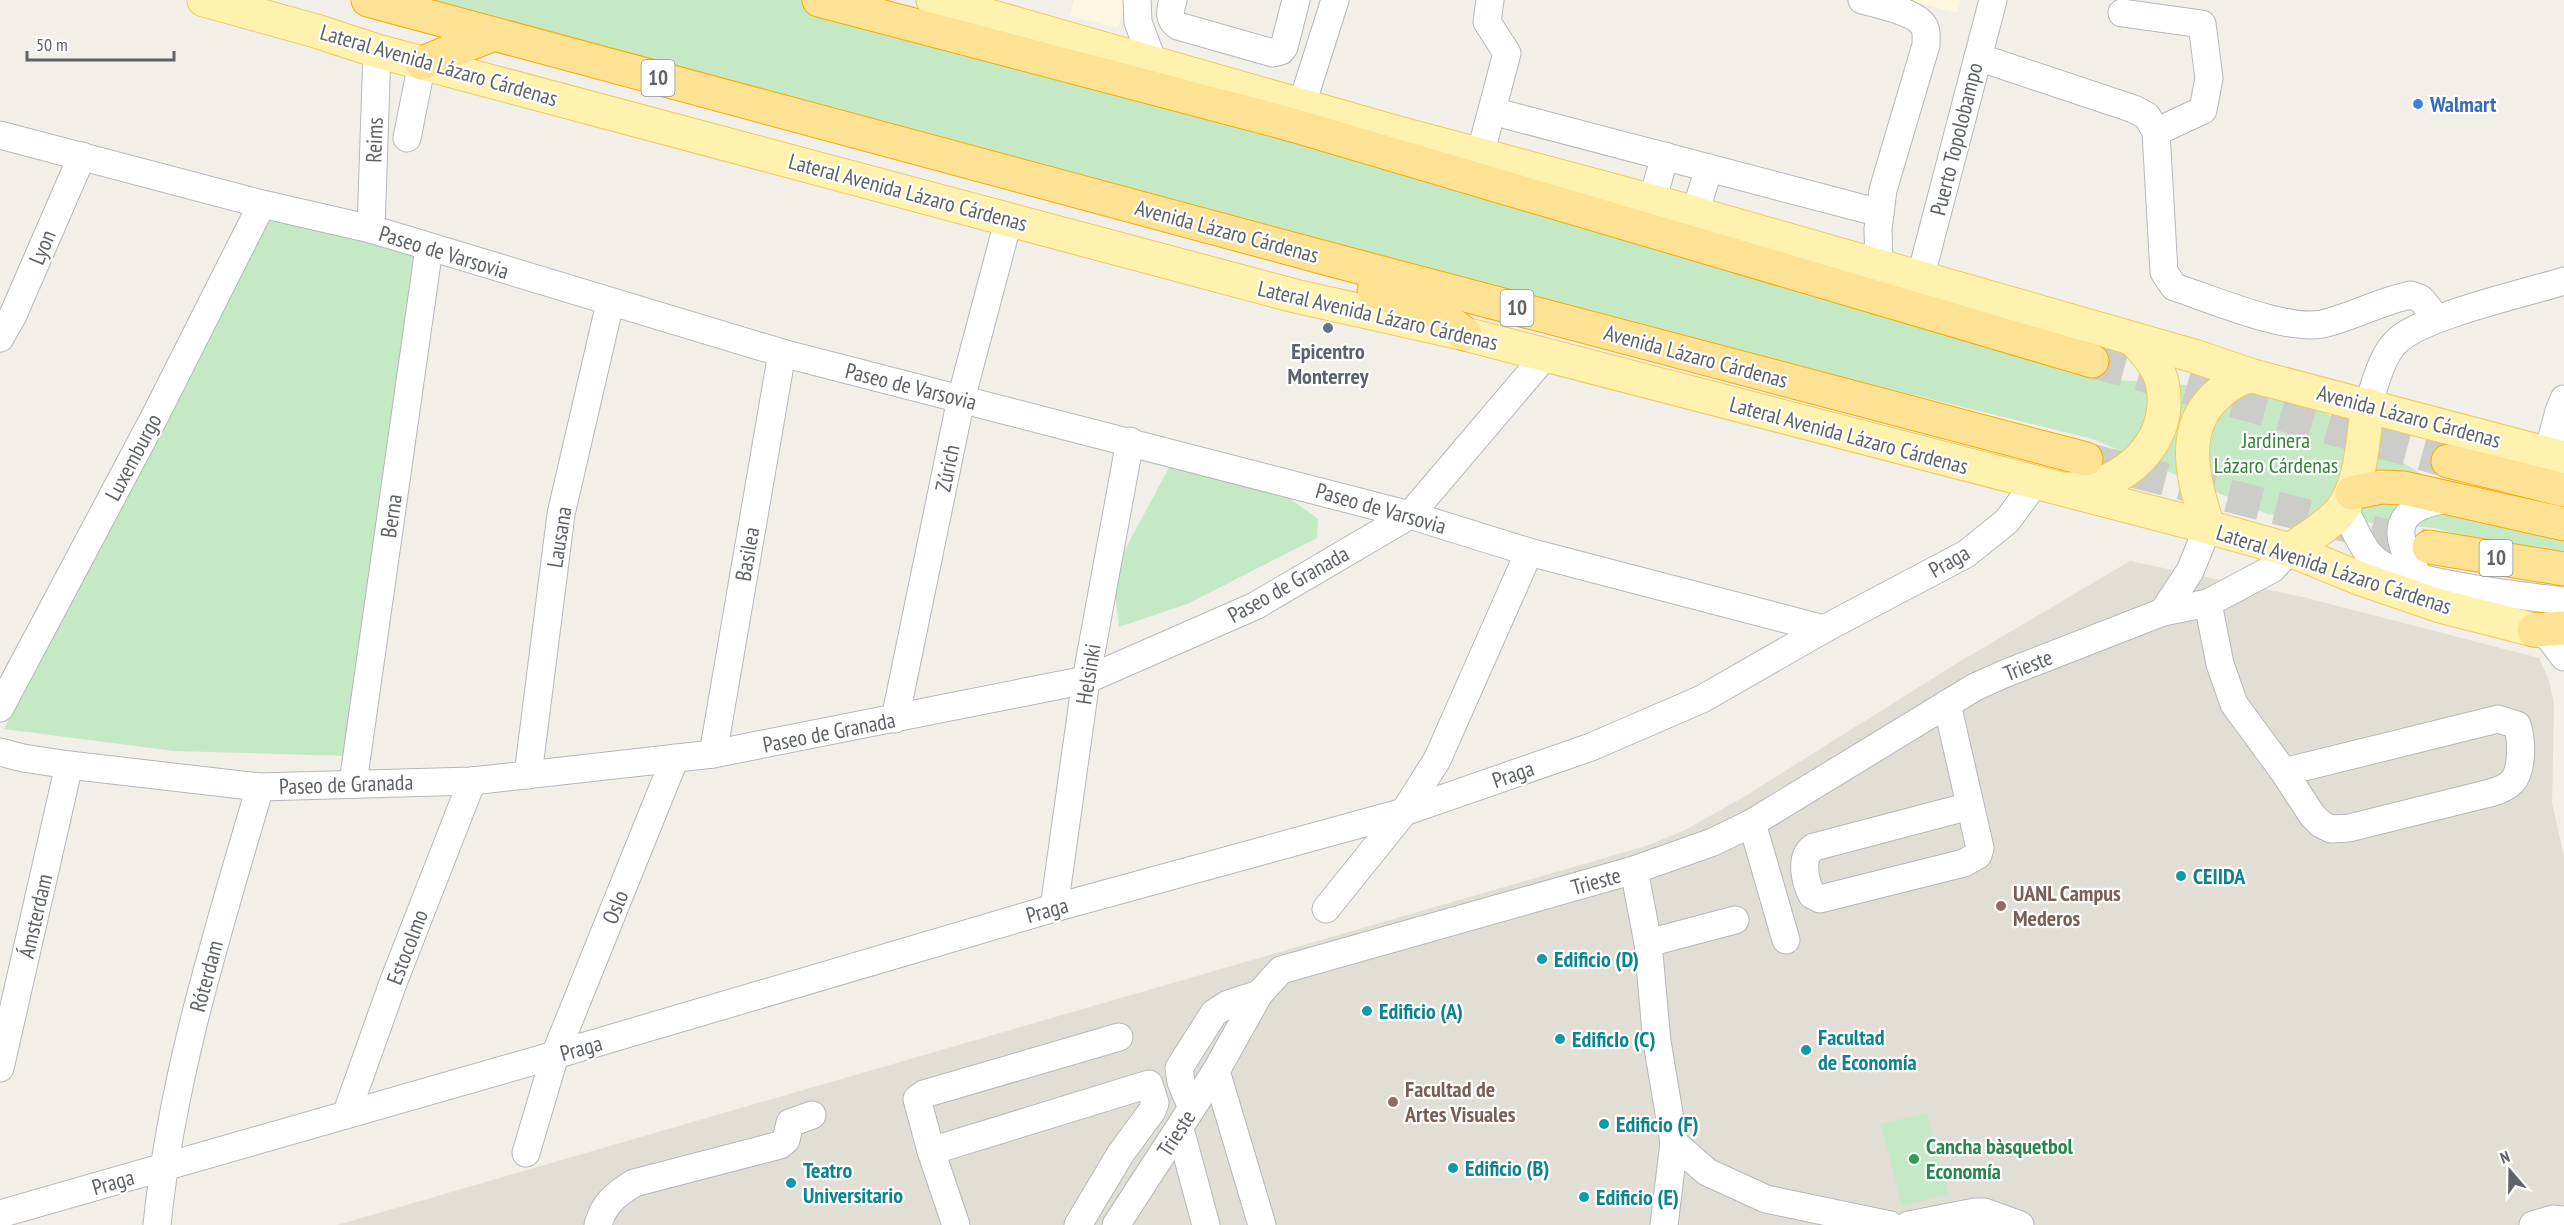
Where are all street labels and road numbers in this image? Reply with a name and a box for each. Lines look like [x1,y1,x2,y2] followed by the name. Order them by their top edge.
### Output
[317,18,561,112] street label: Lateral Avenida Lázaro Cárdenas
[642,60,674,96] road number: 10
[1923,60,1989,218] street label: Puerto Topolobampo
[359,117,389,163] street label: Reims
[786,147,1030,237] street label: Lateral Avenida Lázaro Cárdenas
[1132,193,1322,269] street label: Avenida Lázaro Cárdenas
[376,219,512,285] street label: Paseo de Varsovia
[22,225,62,269] street label: Lyon
[1255,274,1501,356] street label: Lateral Avenida Lázaro Cárdenas
[1500,290,1534,326] road number: 10
[1601,318,1791,394] street label: Avenida Lázaro Cárdenas
[842,356,980,416] street label: Paseo de Varsovia
[2314,378,2504,454] street label: Avenida Lázaro Cárdenas
[1727,390,1971,480] street label: Lateral Avenida Lázaro Cárdenas
[98,409,168,505] street label: Luxemburgo
[928,442,966,494] street label: Zúrich
[1313,476,1449,540] street label: Paseo de Varsovia
[374,492,408,540] street label: Berna
[540,504,578,570] street label: Lausana
[2213,518,2455,620] street label: Lateral Avenida Lázaro Cárdenas
[728,525,766,583] street label: Basilea
[1924,538,1974,584] street label: Praga
[1222,539,1354,629] street label: Paseo de Granada
[2480,540,2512,576] road number: 10
[1069,642,1107,706] street label: Helsinki
[1999,643,2057,687] street label: Trieste
[760,705,898,759] street label: Paseo de Granada
[1488,754,1538,794] street label: Praga
[278,768,414,800] street label: Paseo de Granada
[1568,861,1624,901] street label: Trieste
[12,871,58,961] street label: Ámsterdam
[596,886,634,928] street label: Oslo
[1023,891,1071,929] street label: Praga
[380,905,434,989] street label: Estocolmo
[183,937,229,1015] street label: Róterdam
[557,1029,605,1067] street label: Praga
[1151,1104,1201,1162] street label: Trieste
[89,1163,137,1201] street label: Praga

